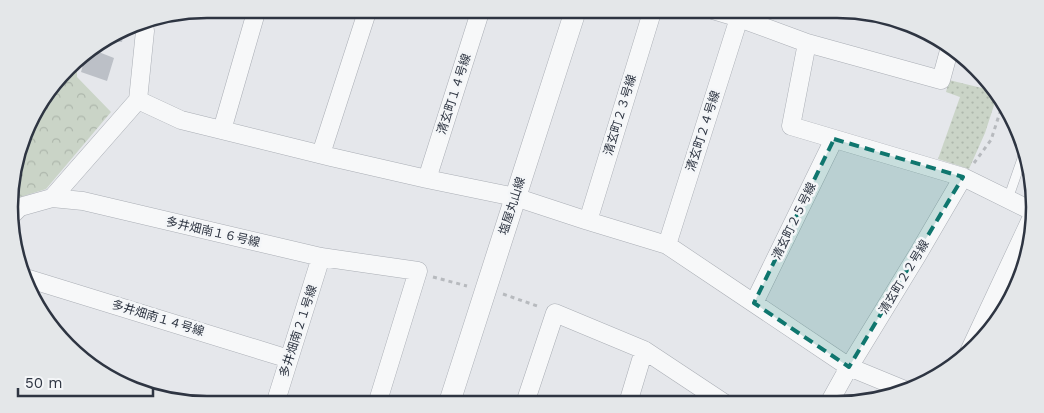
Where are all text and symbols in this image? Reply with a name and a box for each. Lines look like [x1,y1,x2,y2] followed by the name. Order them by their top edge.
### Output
[434,52,474,136] street label: 清玄町１４号線
[601,73,639,157] street label: 清玄町２３号線
[683,89,723,173] street label: 清玄町２４号線
[496,175,528,237] street label: 塩屋丸山線
[769,180,819,262] street label: 清玄町２５号線
[165,214,261,250] street label: 多井畑南１６号線
[876,237,932,317] street label: 清玄町２２号線
[277,283,319,379] street label: 多井畑南２１号線
[110,297,206,339] street label: 多井畑南１４号線
[18,366,152,398] scale bar
[25,374,62,392] text: 50 m

